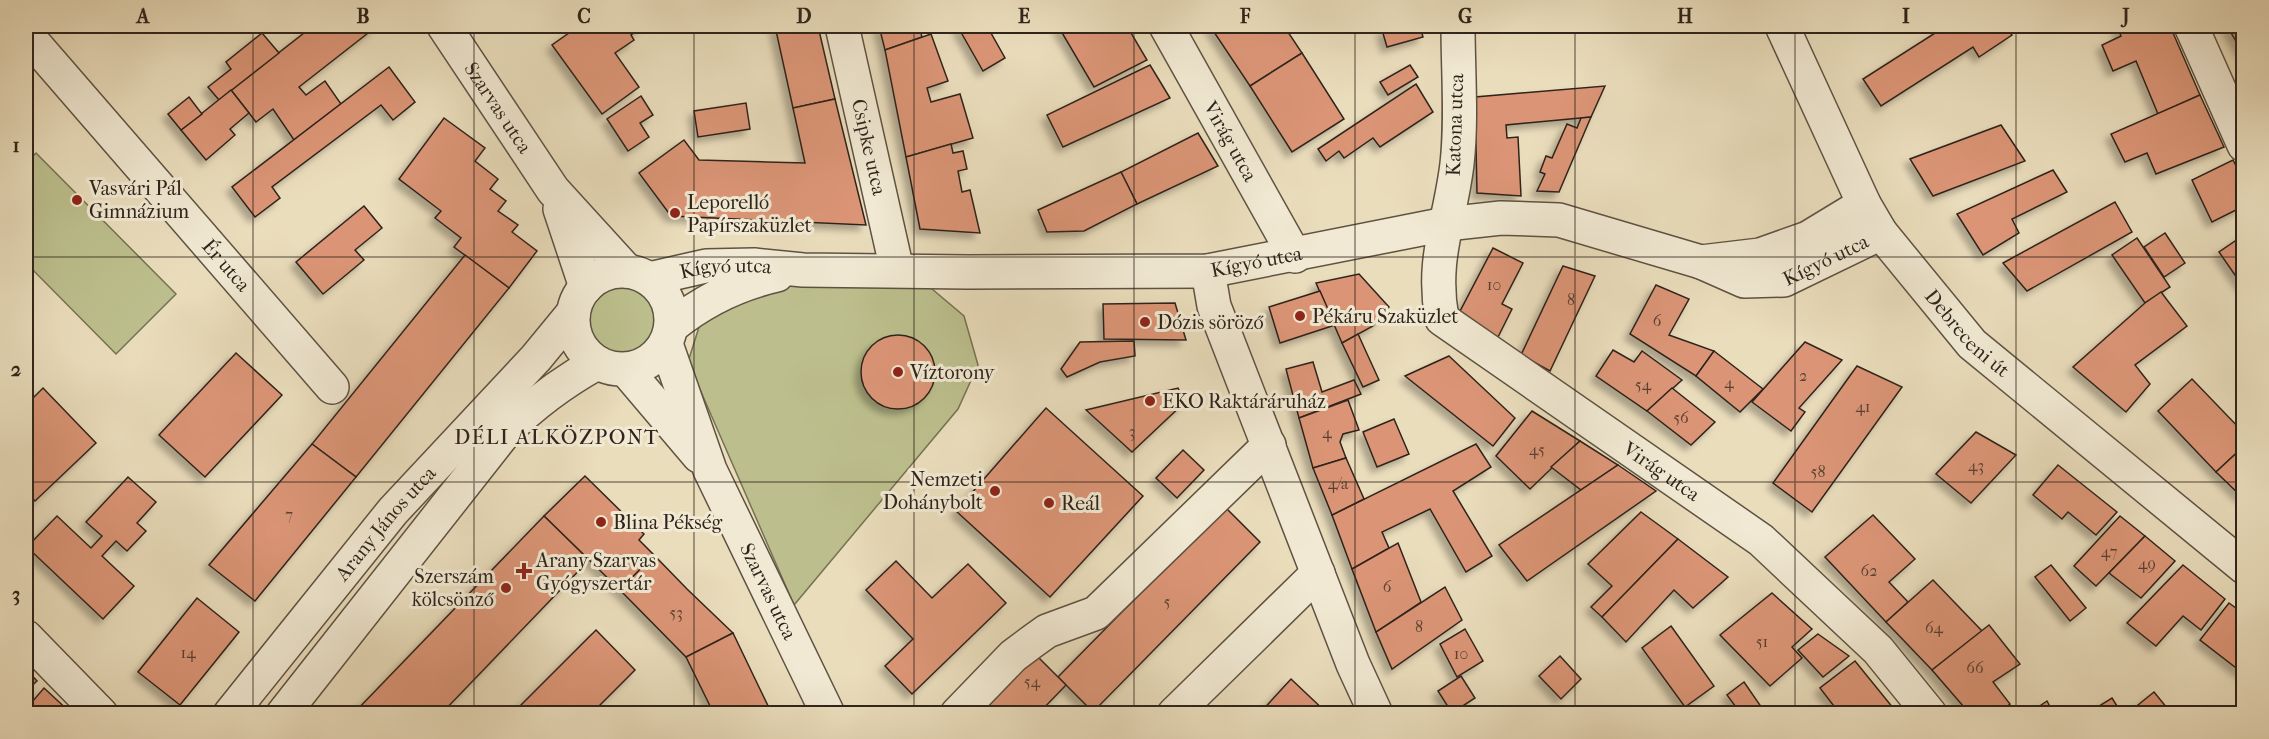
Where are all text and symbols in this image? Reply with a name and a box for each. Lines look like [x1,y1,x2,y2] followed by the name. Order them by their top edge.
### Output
[135,5,151,28] text: A
[356,5,370,28] text: B
[577,5,591,28] text: C
[796,5,812,28] text: D
[1018,5,1030,28] text: E
[1239,5,1251,28] text: F
[1458,5,1472,28] text: G
[1677,5,1693,28] text: H
[1902,5,1910,28] text: I
[2120,5,2130,28] text: J
[460,58,537,158] street label: Szarvas utca
[1442,72,1468,177] street label: Katona utca
[1198,96,1263,186] street label: Virág utca
[847,97,891,198] street label: Csipke utca
[12,134,20,157] text: 1
[88,177,189,223] place label: Vasvári Pál Gimnázium
[687,191,812,237] place label: Leporelló Papírszaküzlet
[70,193,84,207] marker: Vasvári Pál Gimnázium
[668,206,682,220] marker: Leporelló Papírszaküzlet
[1779,229,1873,290] street label: Kígyó utca
[198,234,256,297] street label: Ér utca
[1209,241,1305,282] street label: Kígyó utca
[677,254,774,283] street label: Kígyó utca
[1487,275,1501,294] house number: 10
[1920,284,2014,382] street label: Debreceni út
[1567,290,1575,309] house number: 8
[1312,305,1458,328] place label: Pékáru Szaküzlet
[1293,309,1307,323] marker: Pékáru Szaküzlet
[1157,311,1264,334] place label: Dózis söröző
[1653,311,1662,330] house number: 6
[1138,315,1152,329] marker: Dózis söröző
[11,358,21,381] text: 2
[909,361,996,384] place label: Víztorony
[891,365,905,379] marker: Víztorony
[1799,366,1807,385] house number: 2
[1724,373,1734,392] house number: 4
[1635,375,1652,394] house number: 54
[1162,390,1326,413] place label: EKO Raktáráruház
[1143,394,1157,408] marker: EKO Raktáráruház
[1855,397,1871,416] house number: 41
[1673,408,1689,427] house number: 56
[1129,422,1135,441] house number: 3
[1322,423,1332,442] house number: 4
[454,425,660,449] district label: DÉLI ALKÖZPONT
[1618,436,1705,506] street label: Virág utca
[1529,440,1545,459] house number: 45
[1968,456,1984,475] house number: 43
[330,461,441,586] street label: Arany János utca
[1811,462,1825,481] house number: 58
[883,468,983,514] place label: Nemzeti Dohánybolt
[1328,474,1349,493] house number: 4/a
[988,484,1002,498] marker: Nemzeti Dohánybolt
[1061,492,1100,515] place label: Reál
[1042,496,1056,510] marker: Reál
[285,505,293,524] house number: 7
[613,511,723,534] place label: Blina Pékség
[594,515,608,529] marker: Blina Pékség
[736,539,802,644] street label: Szarvas utca
[2101,542,2118,561] house number: 47
[535,549,656,595] place label: Arany Szarvas Gyógyszertár
[2138,554,2156,573] house number: 49
[1861,561,1877,580] house number: 62
[517,564,531,578] marker: Arany Szarvas Gyógyszertár
[412,565,494,611] place label: Szerszám kölcsönző
[1383,577,1392,596] house number: 6
[499,581,513,595] marker: Szerszám kölcsönző
[12,583,20,606] text: 3
[1164,592,1171,611] house number: 5
[669,603,683,622] house number: 53
[1415,617,1423,636] house number: 8
[1925,618,1944,637] house number: 64
[1756,632,1768,651] house number: 51
[180,643,196,662] house number: 14
[1454,644,1468,663] house number: 10
[1966,658,1984,677] house number: 66
[1024,672,1041,691] house number: 54

